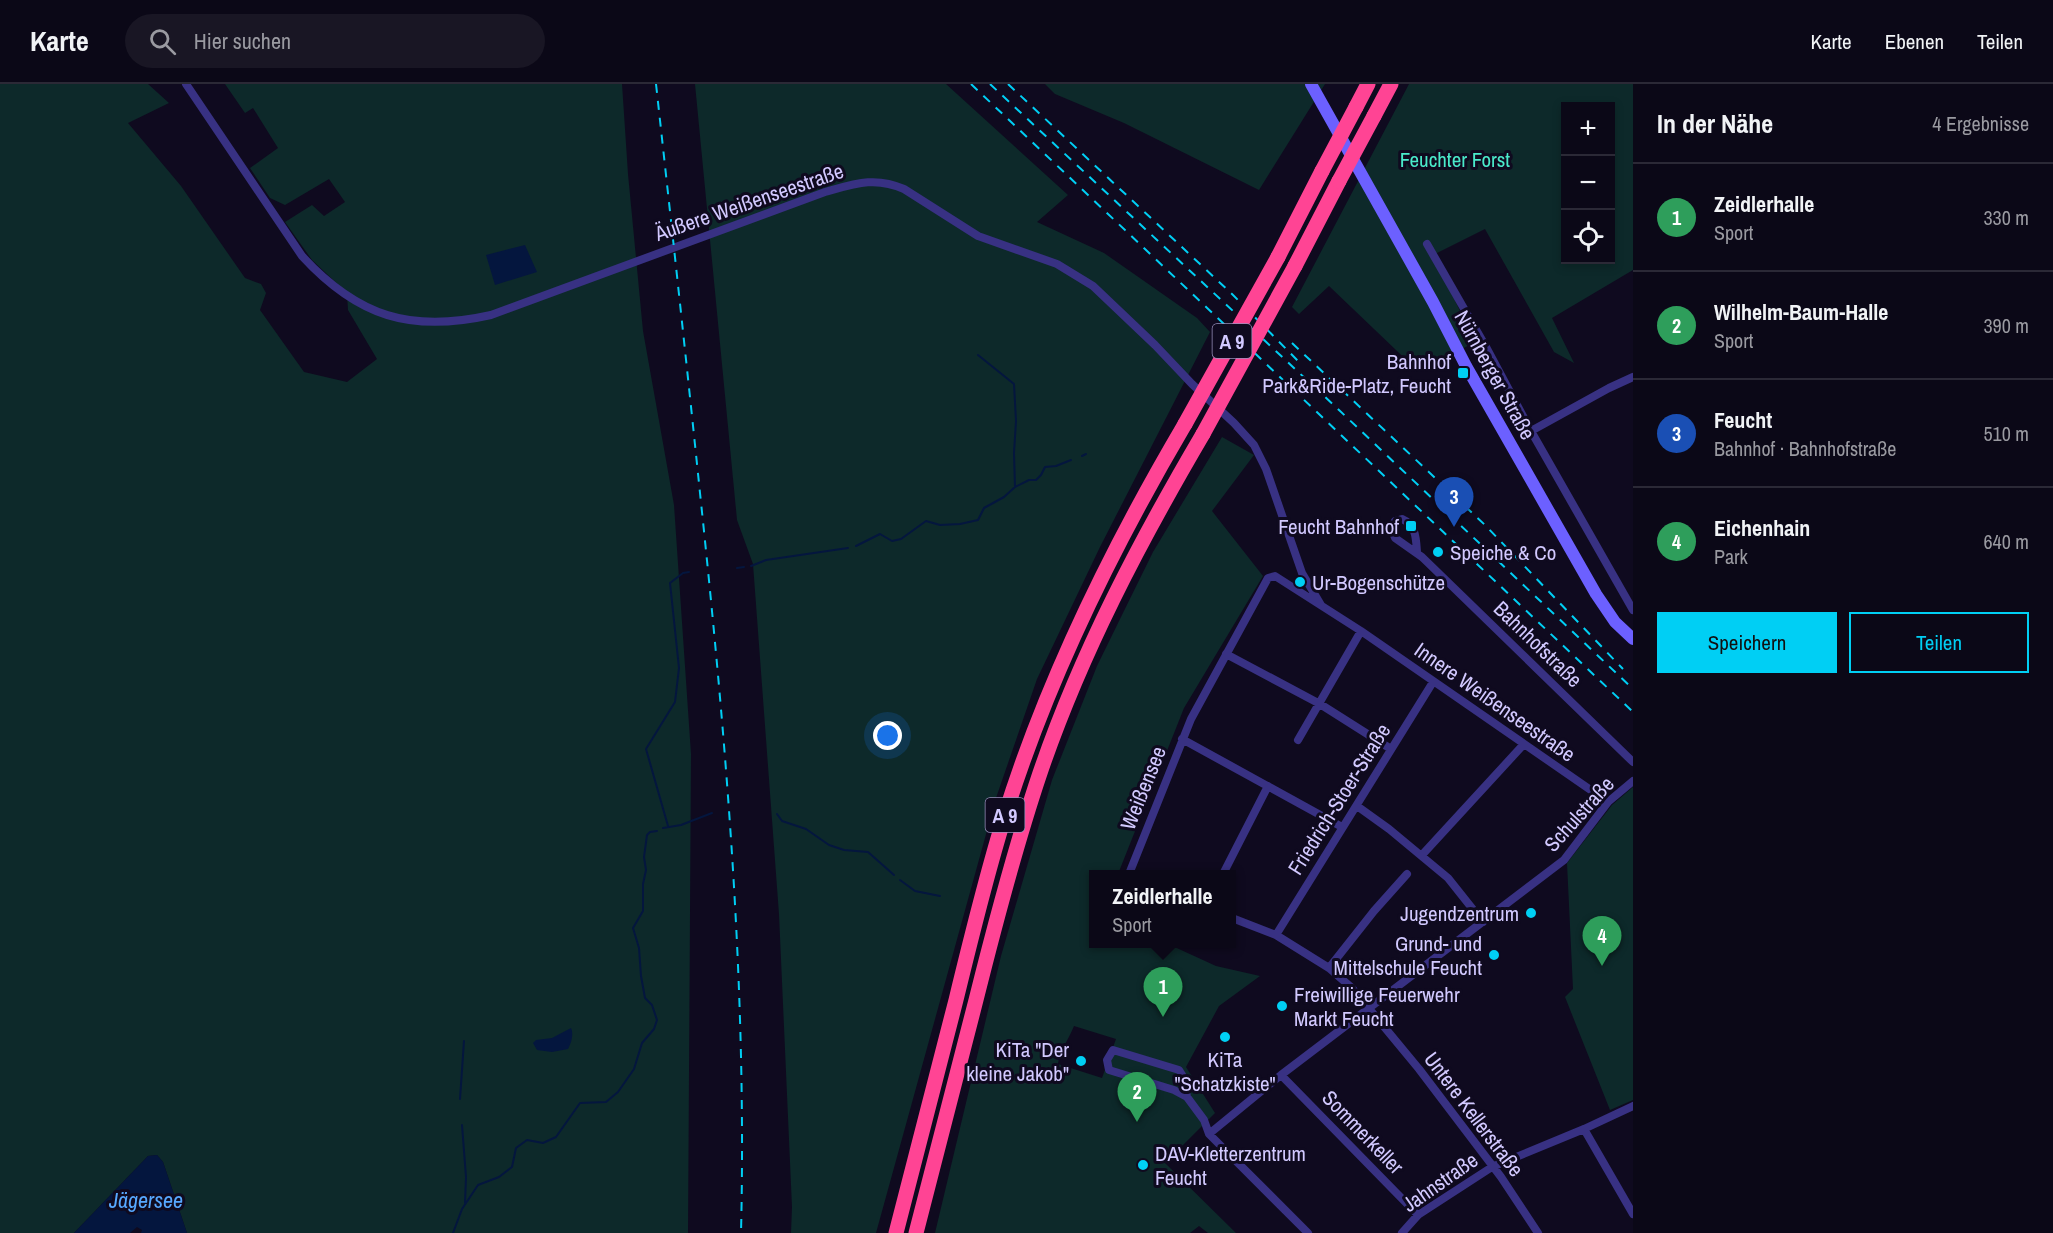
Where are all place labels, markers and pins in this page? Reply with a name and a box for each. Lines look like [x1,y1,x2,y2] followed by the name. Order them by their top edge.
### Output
[1262,347,1451,400] place label: Bahnhof Park&Ride-Platz, Feucht
[1456,366,1470,380] marker: Bahnhof Park&Ride-Platz, Feucht
[1434,478,1474,527] pin: 3
[1278,512,1399,541] place label: Feucht Bahnhof
[1404,519,1418,533] marker: Feucht Bahnhof
[1450,538,1556,567] place label: Speiche & Co
[1431,545,1445,559] marker: Speiche & Co
[1312,568,1445,597] place label: Ur-Bogenschütze
[1293,575,1307,589] marker: Ur-Bogenschütze
[1400,899,1519,928] place label: Jugendzentrum
[1524,906,1538,920] marker: Jugendzentrum
[1582,916,1622,966] pin: 4
[1334,929,1482,982] place label: Grund- und Mittelschule Feucht
[1487,948,1501,962] marker: Grund- und Mittelschule Feucht
[1144,968,1182,1017] pin: 1
[1294,980,1460,1033] place label: Freiwillige Feuerwehr Markt Feucht
[1275,999,1289,1013] marker: Freiwillige Feuerwehr Markt Feucht
[1218,1030,1232,1044] marker: KiTa "Schatzkiste"
[966,1035,1069,1088] place label: KiTa "Der kleine Jakob"
[1174,1045,1276,1098] place label: KiTa "Schatzkiste"
[1074,1054,1088,1068] marker: KiTa "Der kleine Jakob"
[1118,1072,1156,1122] pin: 2
[1155,1139,1306,1192] place label: DAV-Kletterzentrum Feucht
[1136,1158,1150,1172] marker: DAV-Kletterzentrum Feucht

